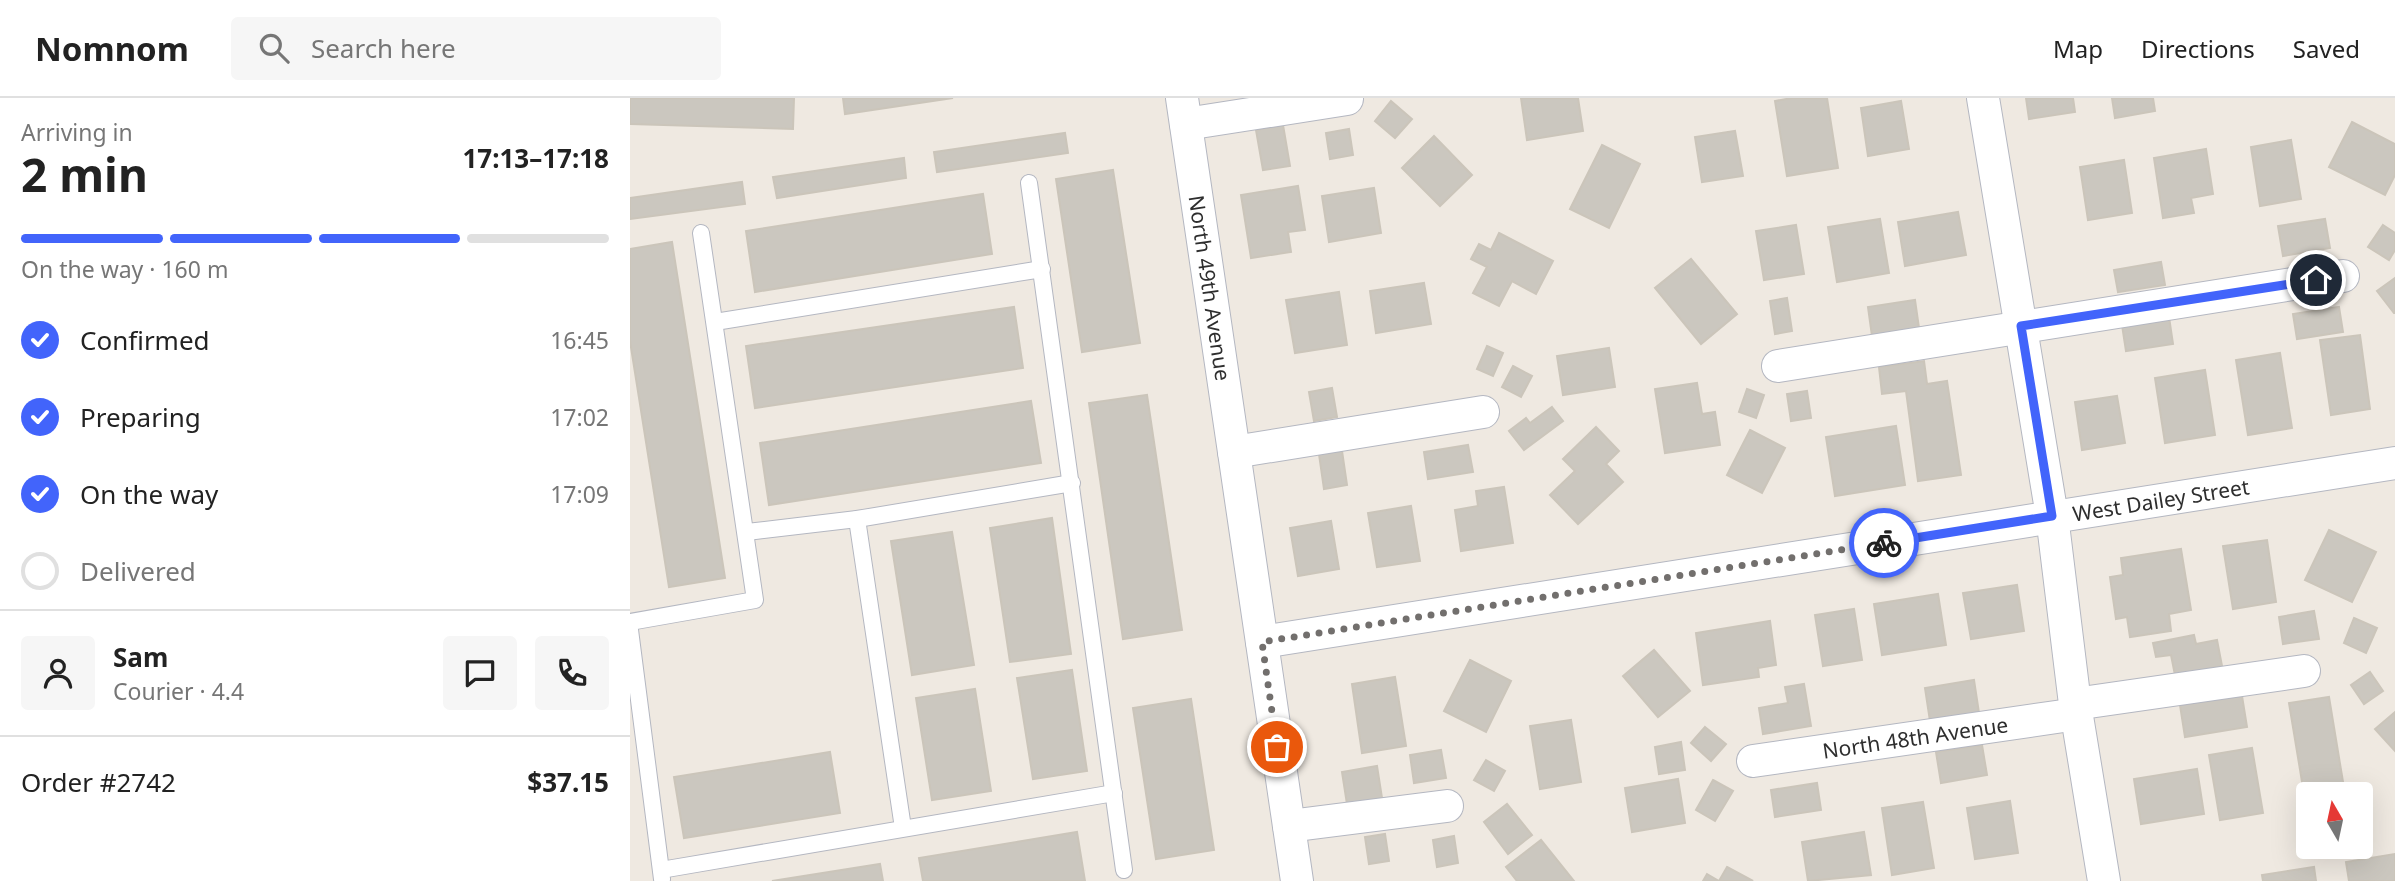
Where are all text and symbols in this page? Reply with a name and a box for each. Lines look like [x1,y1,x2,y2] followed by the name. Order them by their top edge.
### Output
[231,17,721,80] search box
[35,26,189,71] text: Nomnom
[255,29,293,67] icon: search
[311,30,456,66] text: Search here
[2053,32,2103,65] text: Map
[2141,32,2255,65] text: Directions
[2293,32,2360,65] text: Saved
[21,116,133,148] text: Arriving in
[462,140,609,176] text: 17:13–17:18
[21,143,148,205] text: 2 min
[1182,193,1237,383] street label: North 49th Avenue
[2286,250,2346,310] pin
[21,253,228,285] text: On the way · 160 m
[2297,261,2335,299] icon: home
[21,321,59,359] icon: check
[80,322,210,358] text: Confirmed
[550,324,609,356] text: 16:45
[21,398,59,436] icon: check
[80,399,201,435] text: Preparing
[550,401,609,433] text: 17:02
[2071,472,2252,528] street label: West Dailey Street
[21,475,59,513] icon: check
[80,476,218,512] text: On the way
[550,478,609,510] text: 17:09
[1849,508,1919,578] courier
[1865,524,1903,562] icon: bike
[80,553,196,589] text: Delivered
[21,636,95,710] button: person
[443,636,517,710] button: chat
[535,636,609,710] button: phone
[113,639,168,675] text: Sam
[113,675,244,707] text: Courier · 4.4
[1821,710,2010,765] street label: North 48th Avenue
[1247,717,1307,777] pin
[1258,728,1296,766] icon: bag
[21,764,176,800] text: Order #2742
[527,764,609,800] text: $37.15
[2296,782,2373,859] north arrow
[2296,782,2373,859] map controls

